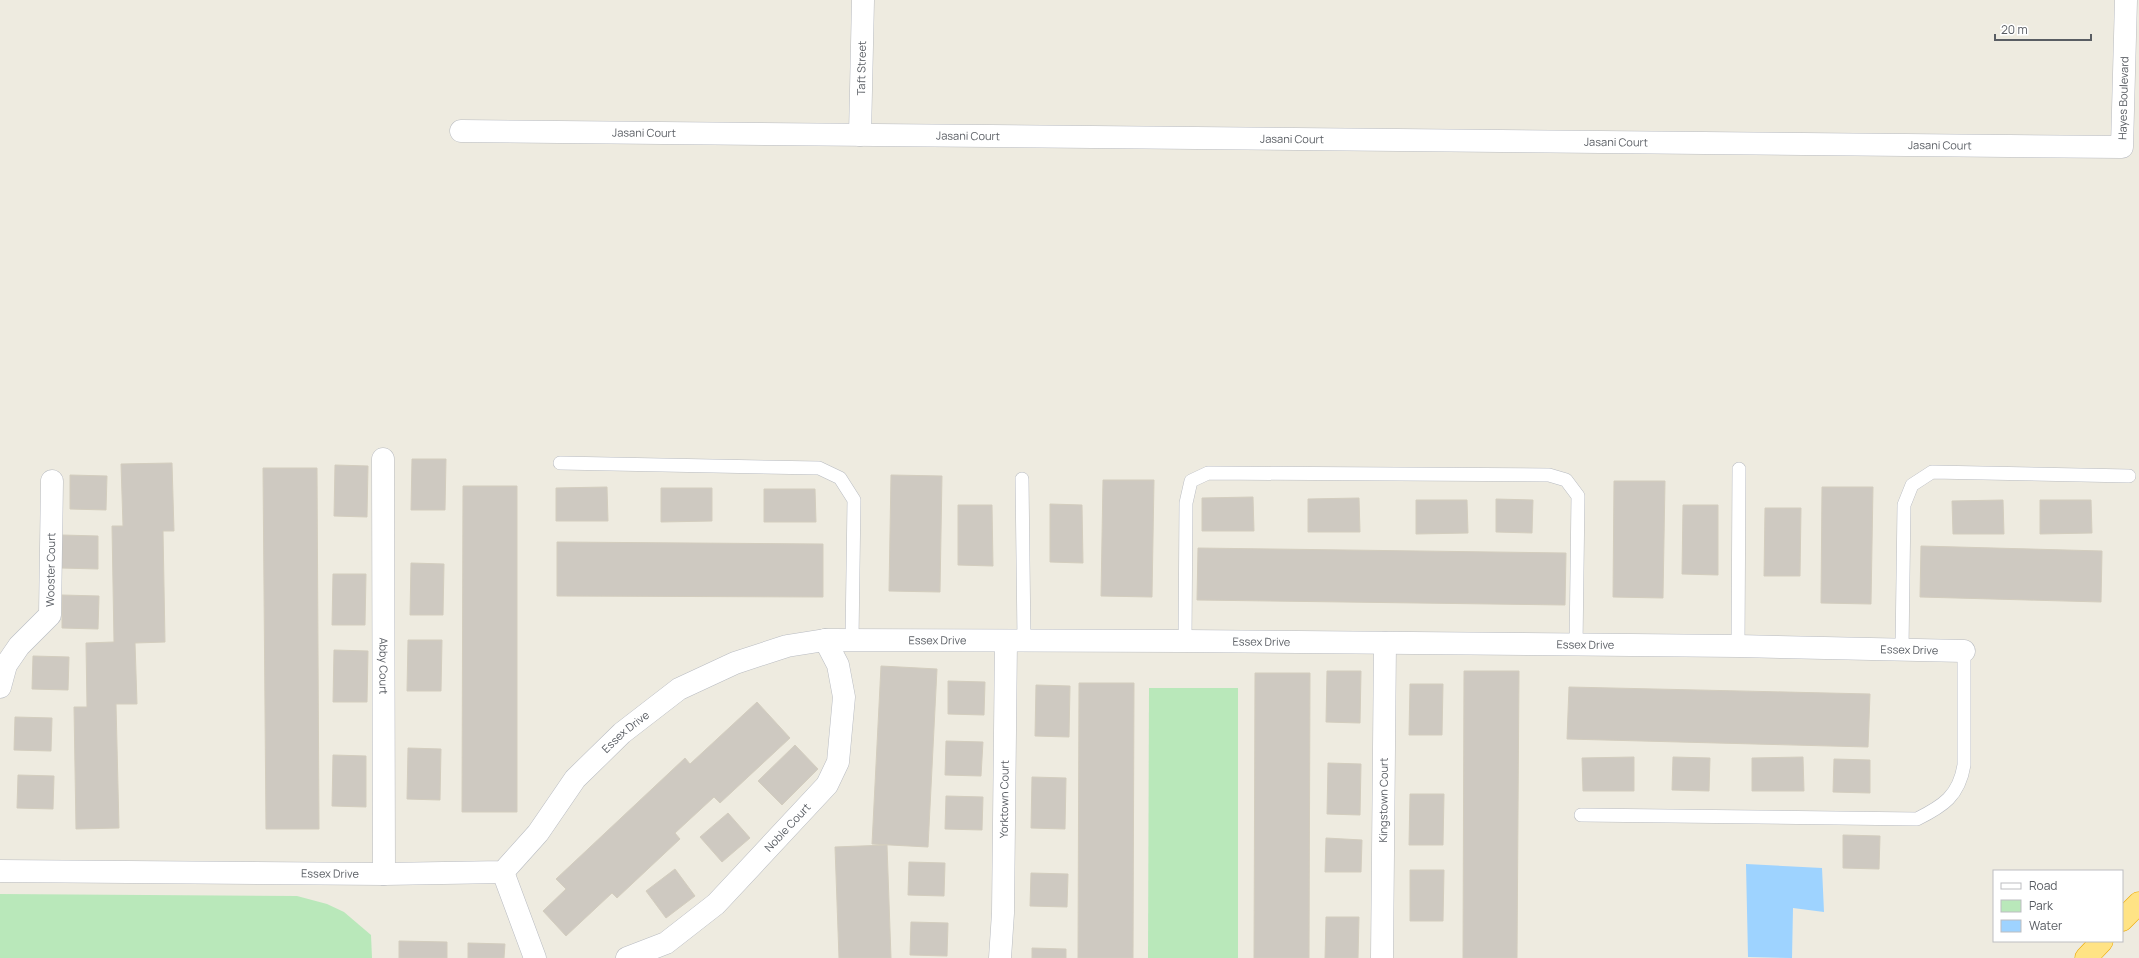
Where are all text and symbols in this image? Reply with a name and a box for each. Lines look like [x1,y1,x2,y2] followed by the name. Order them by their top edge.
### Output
[1995,16,2091,42] scale bar
[2001,21,2028,38] text: 20 m
[853,40,869,96] street label: Taft Street
[2114,56,2131,140] street label: Hayes Boulevard
[612,124,676,140] street label: Jasani Court
[936,128,1000,143] street label: Jasani Court
[1260,131,1324,146] street label: Jasani Court
[1584,134,1648,149] street label: Jasani Court
[1908,137,1972,153] street label: Jasani Court
[42,532,58,607] street label: Wooster Court
[908,632,967,647] street label: Essex Drive
[1232,633,1291,649] street label: Essex Drive
[1556,636,1615,652] street label: Essex Drive
[376,637,392,695] street label: Abby Court
[1880,641,1939,657] street label: Essex Drive
[598,707,652,756] street label: Essex Drive
[1375,757,1391,843] street label: Kingstown Court
[996,760,1012,838] street label: Yorktown Court
[761,800,813,854] street label: Noble Court
[301,865,360,881] street label: Essex Drive
[1993,870,2123,942] legend
[2029,877,2057,894] text: Road
[2029,897,2054,914] text: Park
[2029,917,2063,934] text: Water

